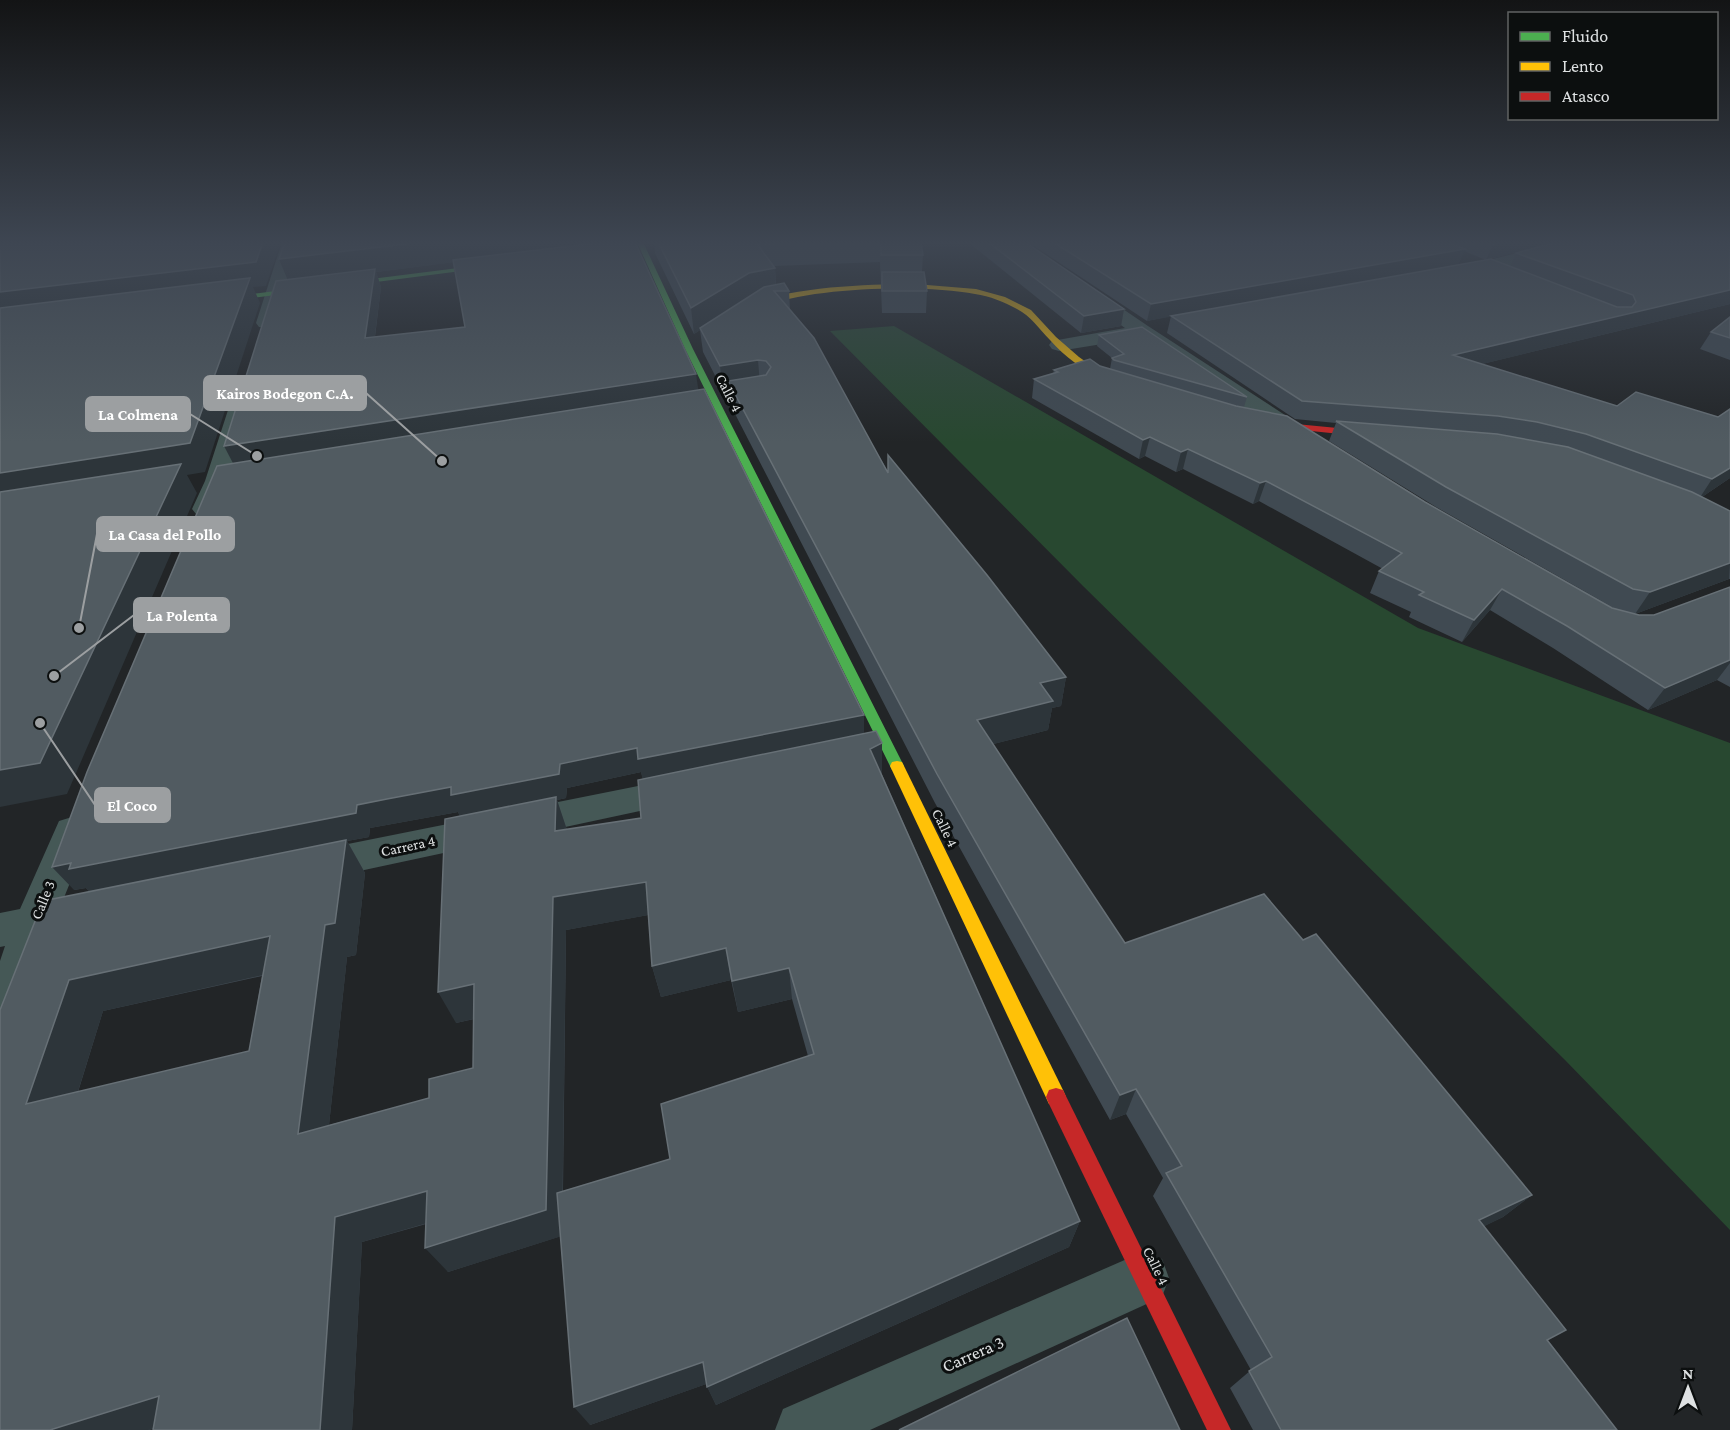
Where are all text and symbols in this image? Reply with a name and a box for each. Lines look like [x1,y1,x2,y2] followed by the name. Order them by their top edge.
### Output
[1508,12,1718,120] legend
[1562,26,1608,46] text: Fluido
[1562,56,1603,76] text: Lento
[1562,86,1610,106] text: Atasco
[713,371,745,415] street label: Calle 4
[204,376,366,410] callout: Kairos Bodegon C.A.
[216,385,354,402] text: Kairos Bodegon C.A.
[86,397,190,431] callout: La Colmena
[98,406,178,423] text: La Colmena
[97,517,234,551] callout: La Casa del Pollo
[109,526,221,543] text: La Casa del Pollo
[134,598,229,632] callout: La Polenta
[146,607,218,624] text: La Polenta
[95,788,170,822] callout: El Coco
[107,797,157,814] text: El Coco
[929,806,961,850] street label: Calle 4
[379,832,437,860] street label: Carrera 4
[28,878,58,922] street label: Calle 3
[1140,1244,1172,1288] street label: Calle 4
[939,1332,1007,1376] street label: Carrera 3
[1658,1358,1718,1418] north arrow
[1683,1365,1694,1382] text: N

